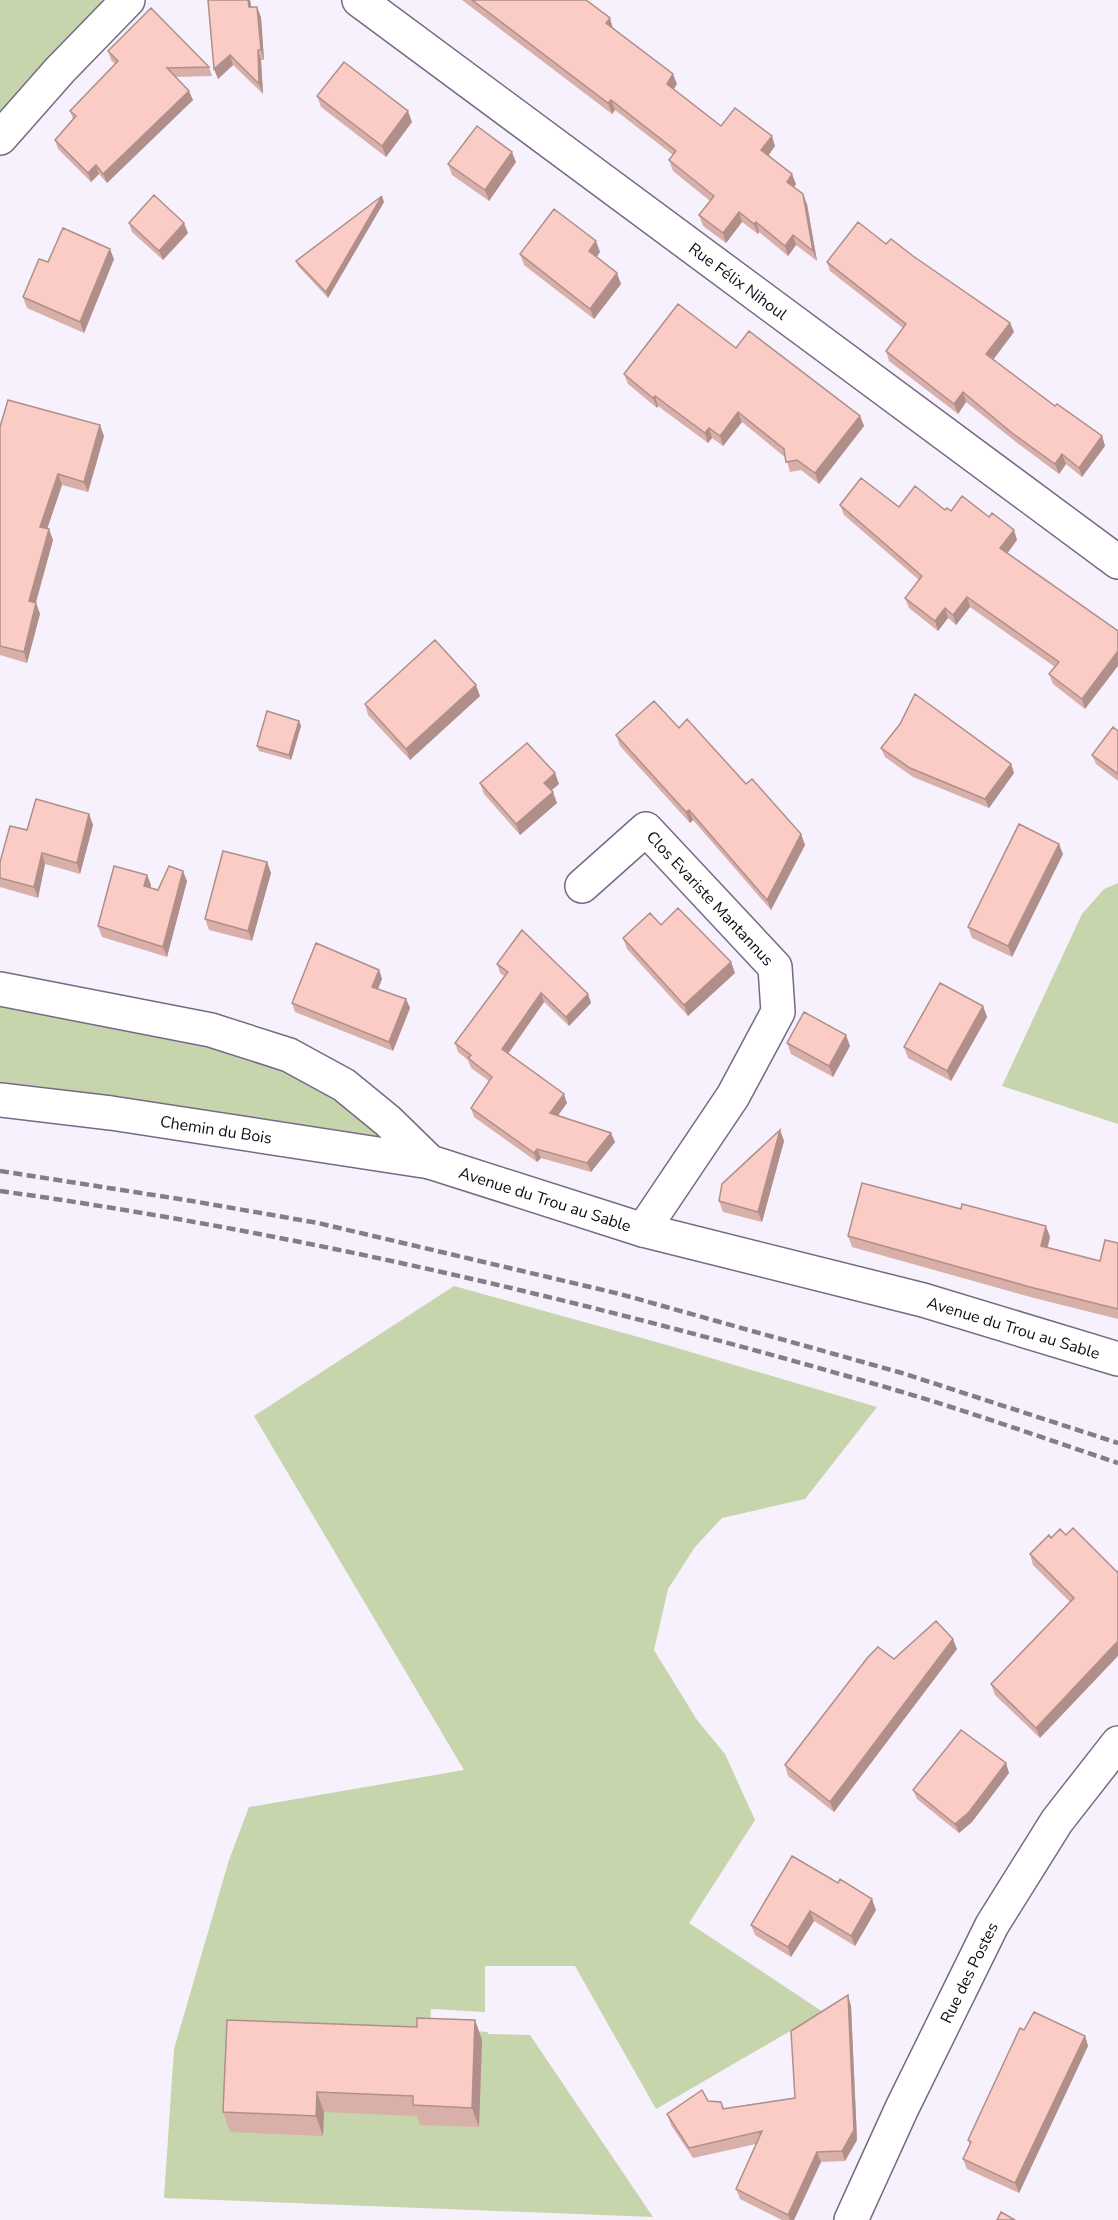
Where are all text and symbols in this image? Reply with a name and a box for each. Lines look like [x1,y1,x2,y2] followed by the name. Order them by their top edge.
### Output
[684,238,792,326] street label: Rue Félix Nihoul
[641,826,778,971] street label: Clos Evariste Mantannus
[159,1111,273,1150] street label: Chemin du Bois
[456,1162,634,1238] street label: Avenue du Trou au Sable
[924,1292,1103,1365] street label: Avenue du Trou au Sable
[935,1919,1004,2027] street label: Rue des Postes

